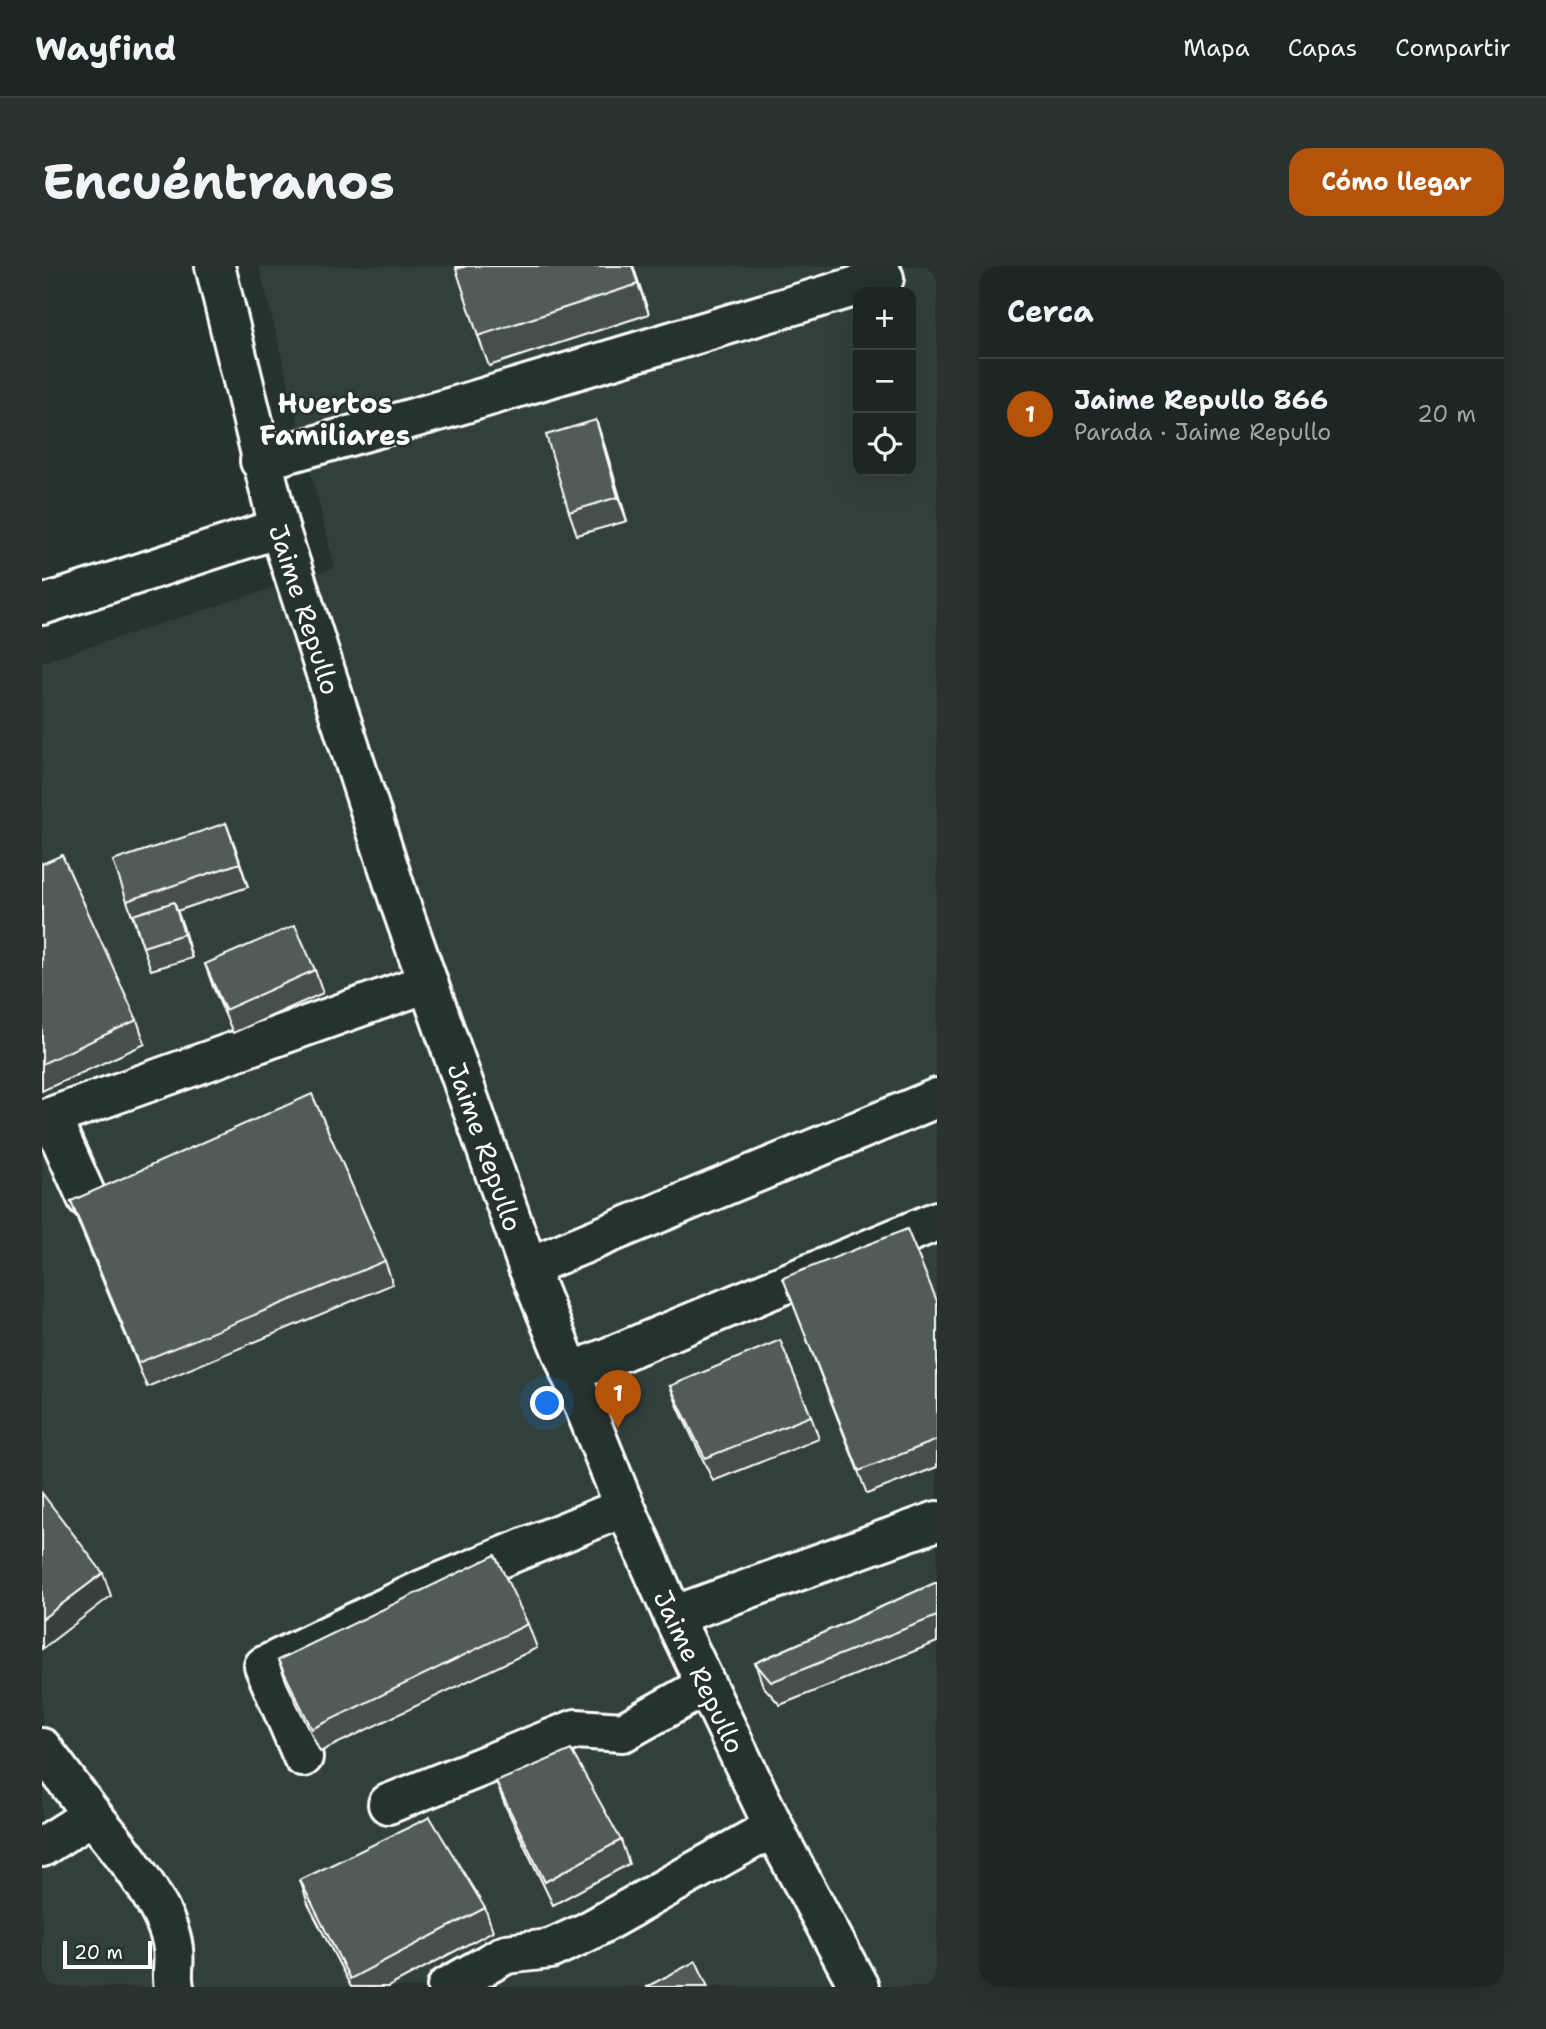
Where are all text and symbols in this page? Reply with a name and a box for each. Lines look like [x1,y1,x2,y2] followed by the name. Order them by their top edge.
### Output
[35,26,176,71] text: Wayfind
[1183,32,1250,64] text: Mapa
[1288,32,1357,64] text: Capas
[1395,32,1511,64] text: Compartir
[1289,148,1504,216] button: Cómo llegar
[42,149,395,215] text: Encuéntranos
[853,287,916,476] map controls
[853,287,916,350] button: +
[1007,291,1094,332] text: Cerca
[853,350,916,413] button: −
[1074,382,1328,417] text: Jaime Repullo 866
[259,384,411,454] district label: Huertos Familiares
[1025,399,1035,429] text: 1
[1417,399,1476,429] text: 20 m
[853,413,916,476] button: locate
[1074,417,1331,447] text: Parada · Jaime Repullo
[261,520,349,699] street label: Jaime Repullo
[440,1057,532,1236] street label: Jaime Repullo
[595,1370,641,1428] pin: 1
[530,1386,564,1420] your location
[646,1584,753,1759] street label: Jaime Repullo
[63,1938,152,1970] scale bar
[74,1940,123,1965] text: 20 m

